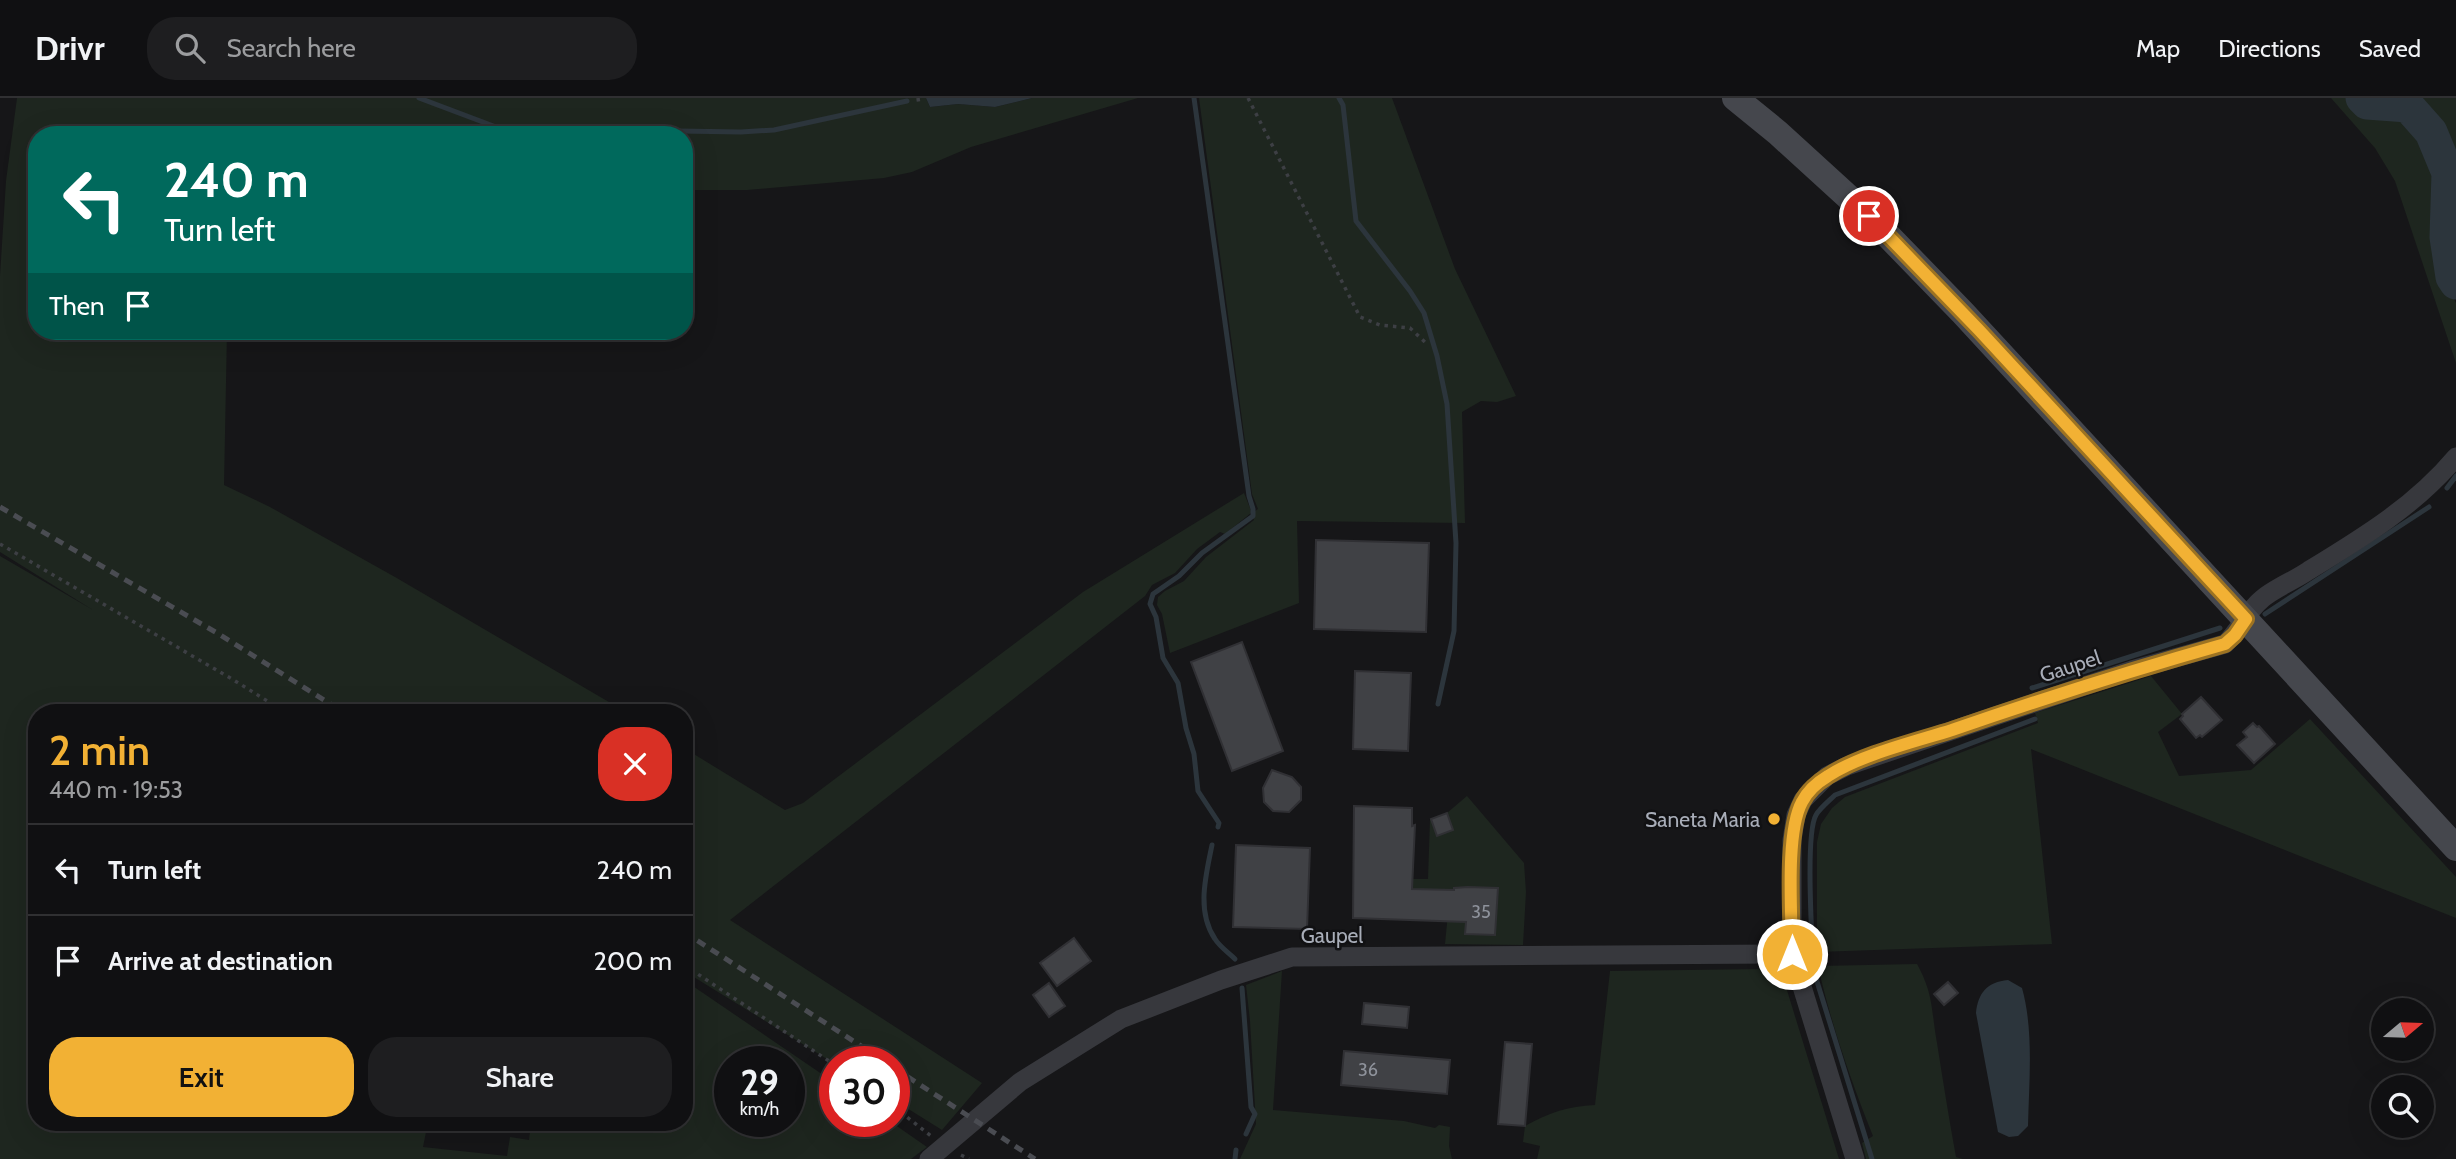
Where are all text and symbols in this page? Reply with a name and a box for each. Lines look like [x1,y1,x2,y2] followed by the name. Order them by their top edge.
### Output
[147,17,637,80] search box
[35,28,105,68] text: Drivr
[171,29,209,67] icon: search
[227,32,356,64] text: Search here
[2136,34,2180,63] text: Map
[2218,34,2321,63] text: Directions
[2359,34,2421,63] text: Saved
[164,150,309,209] text: 240 m
[49,154,140,245] icon: left
[1839,186,1899,246] pin
[1850,197,1888,235] icon: arrive
[164,210,275,249] text: Turn left
[119,287,157,325] icon: arrive
[49,290,105,322] text: Then
[2036,644,2104,688] street label: Gaupel
[49,724,150,776] text: 2 min
[598,727,672,801] button: close
[49,776,183,804] text: 440 m · 19:53
[1645,807,1760,832] place label: Saneta Maria
[1766,811,1782,827] marker: Saneta Maria
[49,851,87,889] icon: left
[108,854,201,886] text: Turn left
[597,854,672,886] text: 240 m
[1471,901,1491,923] house number: 35
[1755,917,1829,991] position arrow
[1301,923,1363,948] street label: Gaupel
[49,942,87,980] icon: arrive
[108,945,333,977] text: Arrive at destination
[593,945,672,977] text: 200 m
[2371,998,2434,1060] north arrow
[2371,998,2434,1138] map controls
[49,1037,354,1117] button: Exit
[368,1037,672,1117] button: Share
[819,1046,910,1137] speed limit sign: 30
[1358,1059,1378,1081] house number: 36
[740,1061,779,1104] text: 29
[2371,1075,2434,1138] button: search
[740,1098,779,1120] text: km/h

